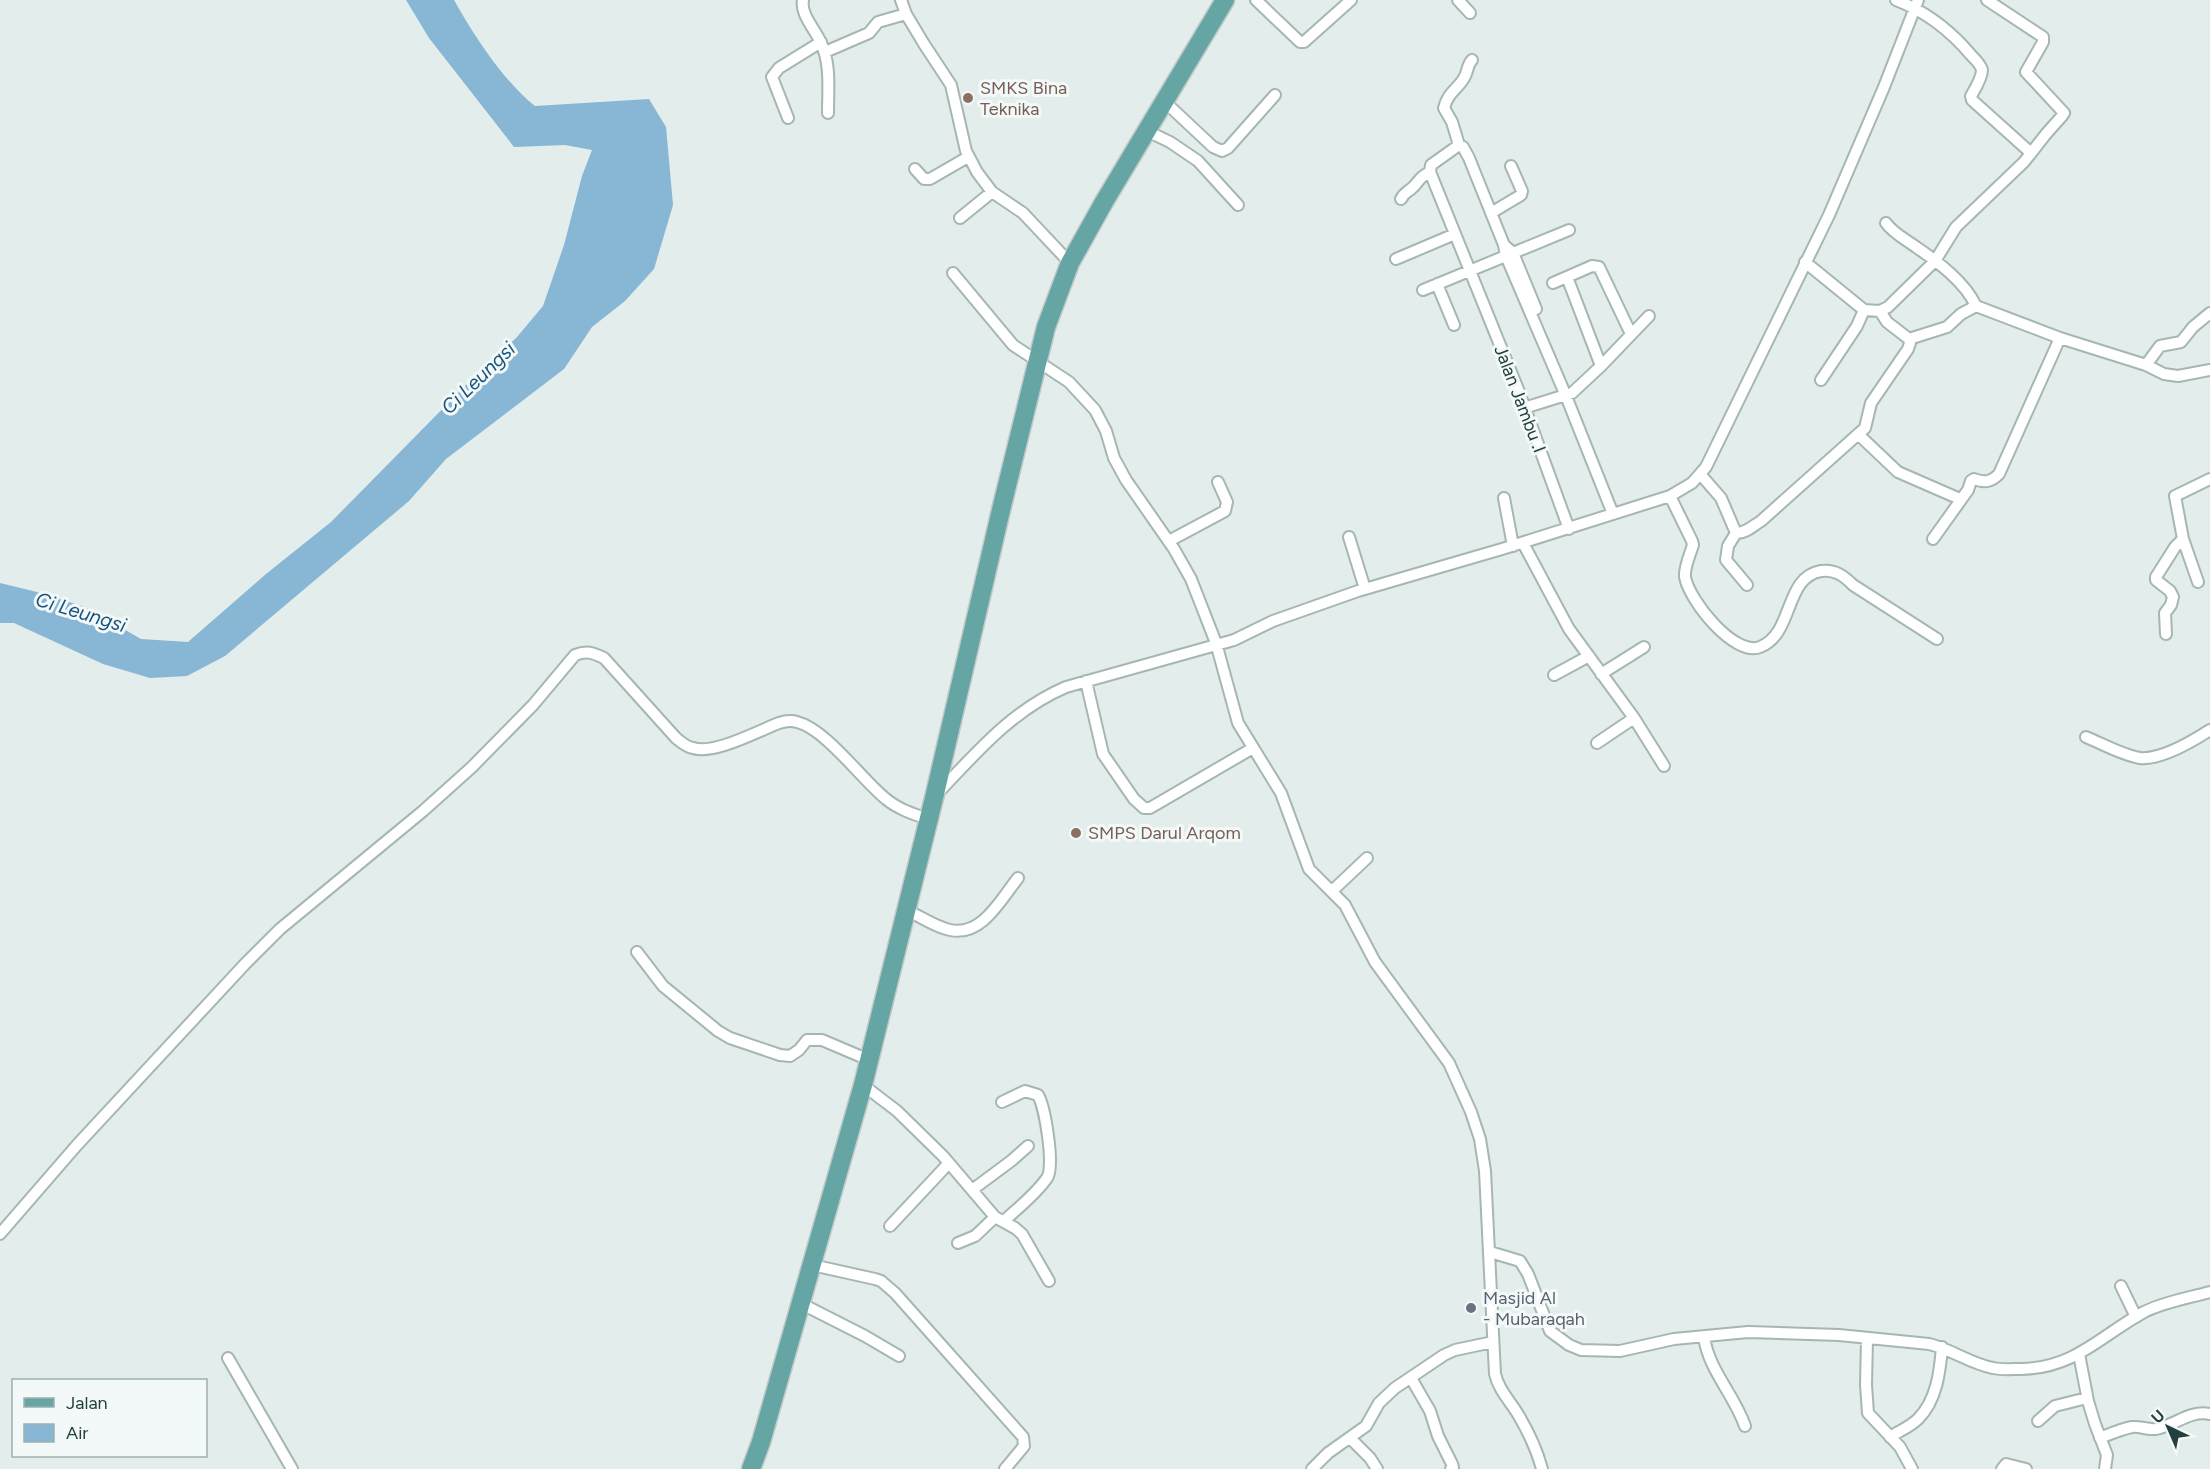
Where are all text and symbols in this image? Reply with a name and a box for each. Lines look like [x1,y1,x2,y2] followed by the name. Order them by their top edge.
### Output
[980,77,1067,120] place label: SMKS Bina Teknika
[961,91,975,105] marker: SMKS Bina Teknika
[436,337,520,419] water label: Ci Leungsi
[1489,342,1551,456] street label: Jalan Jambu .I
[33,587,130,637] water label: Ci Leungsi
[1088,822,1241,844] place label: SMPS Darul Arqom
[1069,826,1083,840] marker: SMPS Darul Arqom
[1483,1287,1585,1330] place label: Masjid Al - Mubaraqah
[1464,1301,1478,1315] marker: Masjid Al - Mubaraqah
[12,1379,207,1457] legend
[66,1392,108,1414] text: Jalan
[2138,1397,2198,1457] north arrow
[2147,1406,2169,1427] text: U
[66,1422,88,1444] text: Air

